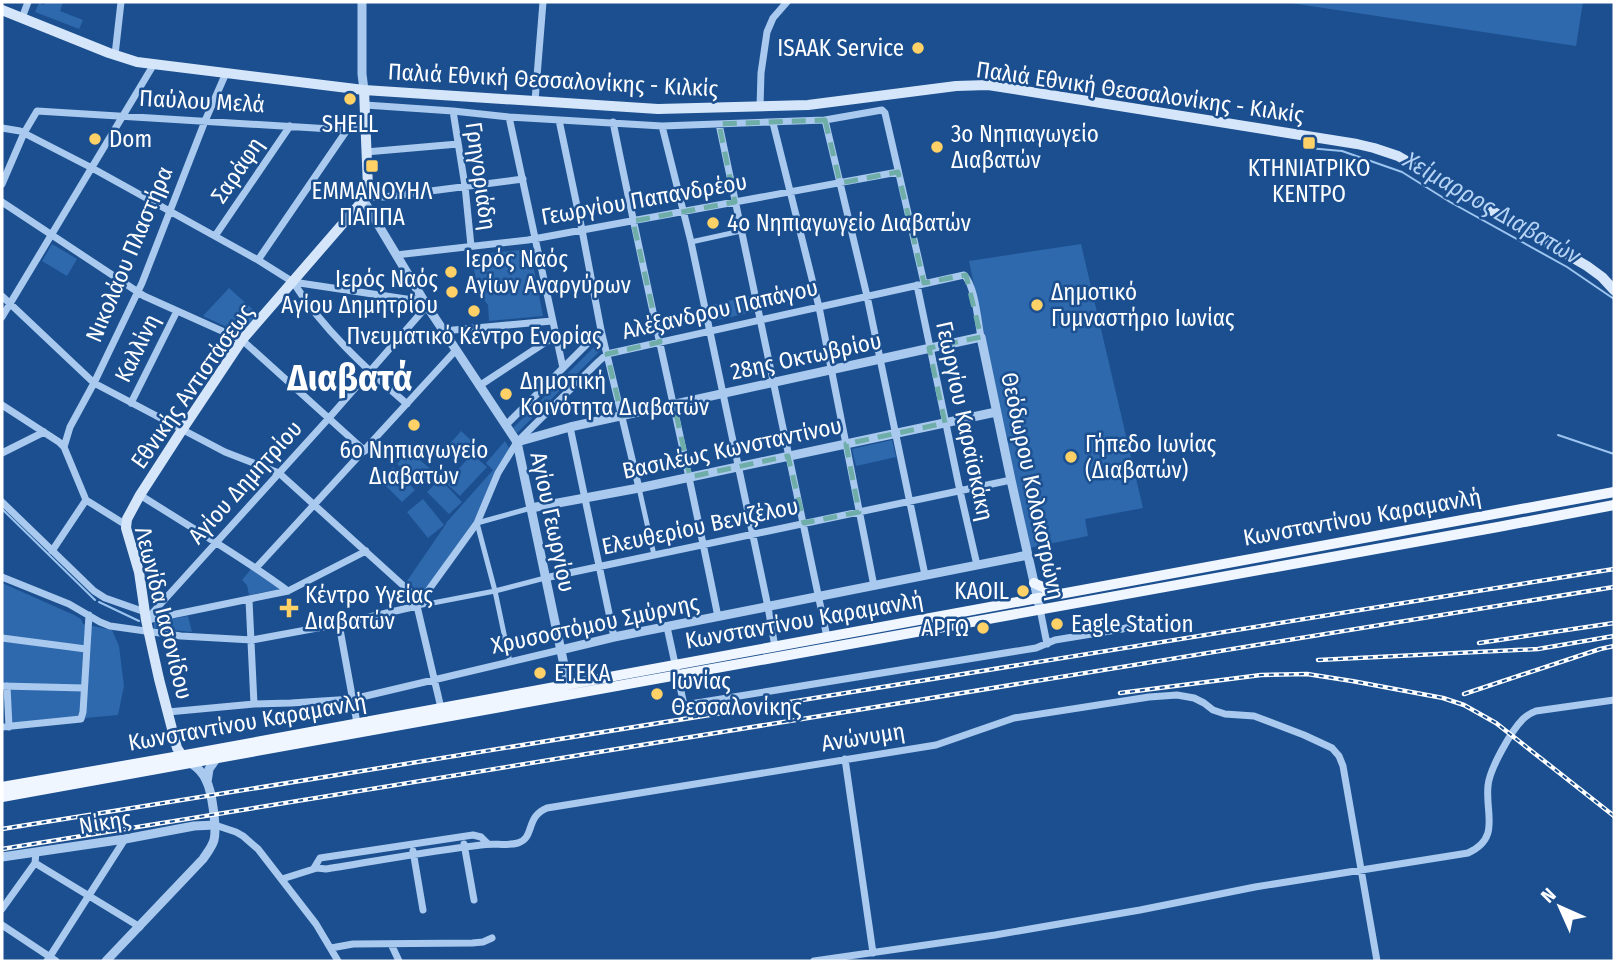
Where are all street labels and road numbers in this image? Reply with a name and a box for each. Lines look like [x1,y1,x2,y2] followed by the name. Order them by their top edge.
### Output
[974,55,1306,129] street label: Παλιά Εθνική Θεσσαλονίκης - Κιλκίς
[387,57,719,103] street label: Παλιά Εθνική Θεσσαλονίκης - Κιλκίς
[138,84,266,118] street label: Παύλου Μελά
[460,120,502,232] street label: Γρηγοριάδη
[205,132,269,208] street label: Σαράφη
[79,162,179,346] street label: Νικολάου Πλαστήρα
[539,167,749,231] street label: Γεωργίου Παπανδρέου
[619,273,821,345] street label: Αλέξανδρου Παπάγου
[125,298,259,474] street label: Εθνικής Αντιστάσεως
[109,309,165,387] street label: Καλλίνη
[930,319,1000,523] street label: Γεωργίου Καραϊσκάκη
[728,326,884,386] street label: 28ης Οκτωβρίου
[995,370,1071,602] street label: Θεόδωρου Κολοκοτρώνη
[620,411,844,485] street label: Βασιλέως Κωνσταντίνου
[182,414,308,550] street label: Αγίου Δημητρίου
[524,449,582,595] street label: Αγίου Γεωργίου
[1241,482,1483,552] street label: Κωνσταντίνου Καραμανλή
[599,491,801,561] street label: Ελευθερίου Βενιζέλου
[129,524,199,702] street label: Λεωνίδα Ιασονίδου
[683,585,925,655] street label: Κωνσταντίνου Καραμανλή
[488,588,702,660] street label: Χρυσοστόμου Σμύρνης
[126,687,368,757] street label: Κωνσταντίνου Καραμανλή
[819,717,907,757] street label: Ανώνυμη
[77,804,133,840] street label: Νίκης

